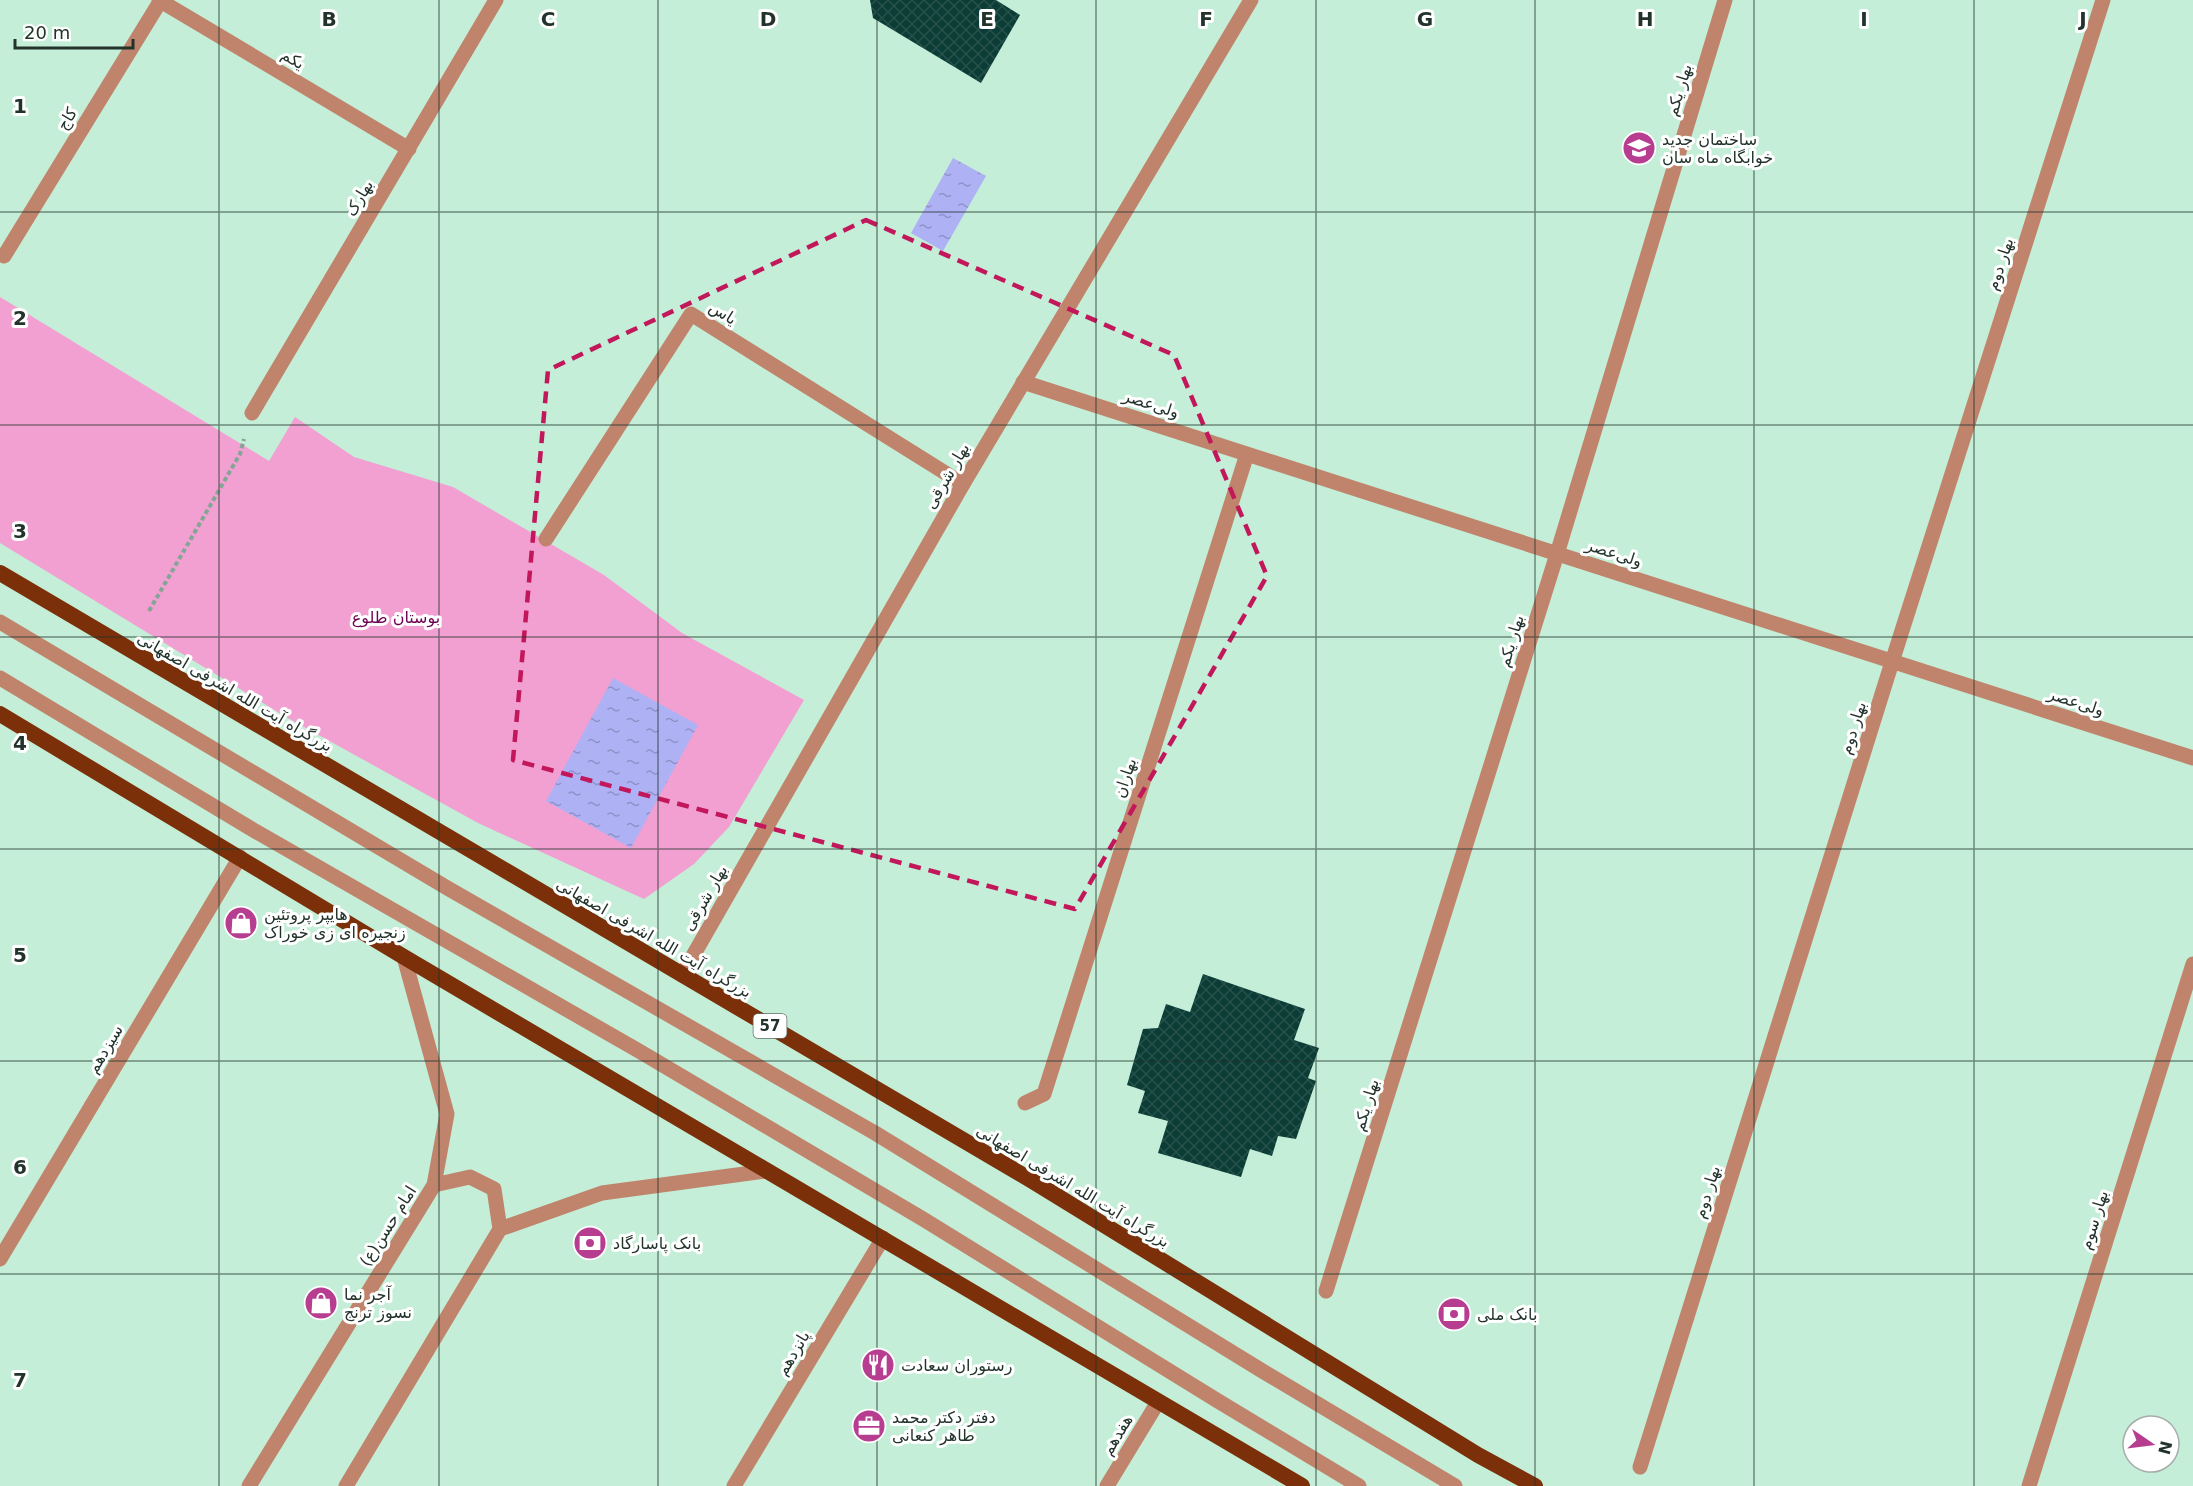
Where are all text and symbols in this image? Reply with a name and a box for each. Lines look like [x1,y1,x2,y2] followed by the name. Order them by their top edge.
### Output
[321,7,337,31] text: B
[541,7,555,31] text: C
[760,7,776,31] text: D
[980,7,994,31] text: E
[1199,7,1213,31] text: F
[1417,7,1433,31] text: G
[1637,7,1653,31] text: H
[1860,7,1868,31] text: I
[2077,7,2087,31] text: J
[15,12,134,50] scale bar
[24,22,70,43] text: 20 m
[278,45,308,73] street label: یکم
[1662,62,1697,119] street label: بهار یکم
[13,94,27,118] text: 1
[53,104,82,134] street label: کاج
[1621,130,1657,166] school or university icon: ساختمان جدید خوابگاه ماه سان
[1662,130,1773,168] place label: ساختمان جدید خوابگاه ماه سان
[341,176,378,220] street label: بهارک
[1983,235,2018,293] street label: بهار دوم
[706,297,740,329] street label: یاس
[13,306,27,330] text: 2
[1119,386,1182,423] street label: ولی‌عصر
[921,440,974,513] street label: بهار شرقی
[13,519,27,543] text: 3
[1582,535,1645,572] street label: ولی‌عصر
[352,608,440,628] park label: بوستان طلوع
[1494,613,1529,670] street label: بهار یکم
[134,628,336,757] street label: بزرگراه آیت الله اشرفی اصفهانی
[2044,684,2107,721] street label: ولی‌عصر
[1836,699,1871,757] street label: بهار دوم
[13,731,27,755] text: 4
[1110,756,1141,801] street label: بهاران
[679,862,732,935] street label: بهار شرقی
[553,874,755,1003] street label: بزرگراه آیت الله اشرفی اصفهانی
[223,905,259,941] shop icon: هایپر پروتئین زنجیره ای زی خوراک
[264,905,406,943] place label: هایپر پروتئین زنجیره ای زی خوراک
[13,943,27,967] text: 5
[754,1014,786,1038] road number: 57
[83,1021,128,1077] street label: سیزدهم
[1349,1077,1384,1134] street label: بهار یکم
[972,1121,1173,1252] street label: بزرگراه آیت الله اشرفی اصفهانی
[13,1155,27,1179] text: 6
[1690,1163,1725,1221] street label: بهار دوم
[356,1182,421,1270] street label: امام حسن(ع)
[2076,1188,2113,1252] street label: بهار سوم
[572,1225,608,1261] bank icon: بانک پاسارگاد
[613,1234,701,1254] place label: بانک پاسارگاد
[303,1285,339,1321] shop icon: آجر نما نسوز ترنج
[344,1285,412,1323] place label: آجر نما نسوز ترنج
[1436,1296,1472,1332] bank icon: بانک ملی
[1477,1305,1537,1324] place label: بانک ملی
[772,1327,815,1379] street label: پانزدهم
[860,1347,896,1383] restaurant icon: رستوران سعادت
[901,1356,1012,1376] place label: رستوران سعادت
[13,1368,27,1392] text: 7
[851,1408,887,1444] office icon: دفتر دکتر محمد طاهر کنعانی
[892,1408,996,1446] place label: دفتر دکتر محمد طاهر کنعانی
[1098,1411,1136,1459] street label: هفدهم
[2121,1414,2181,1474] north arrow
[2154,1439,2176,1456] text: N

